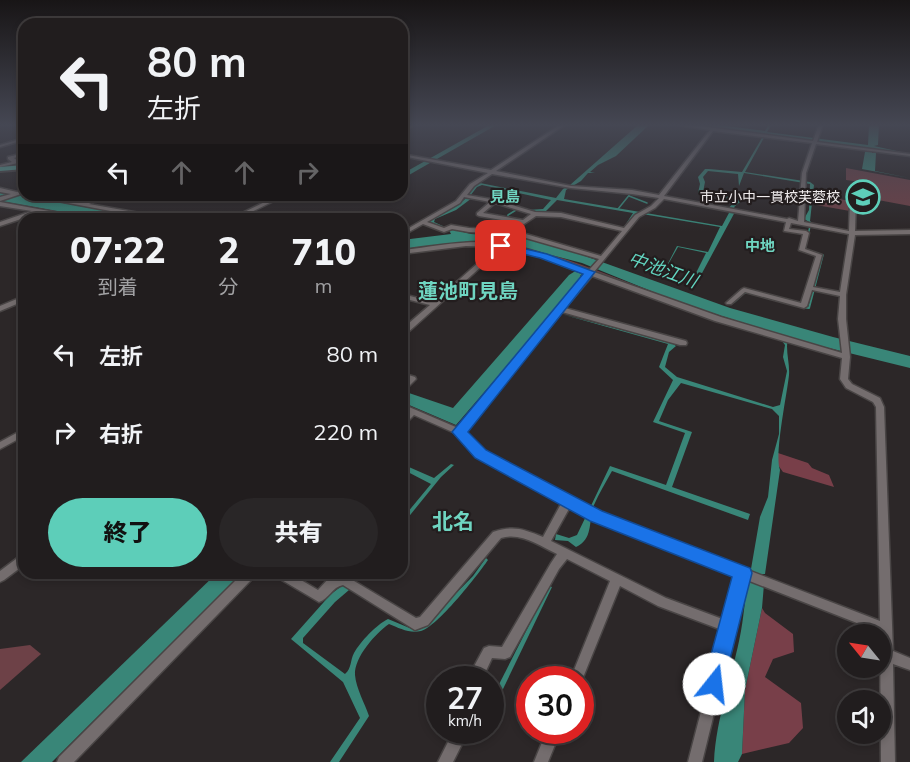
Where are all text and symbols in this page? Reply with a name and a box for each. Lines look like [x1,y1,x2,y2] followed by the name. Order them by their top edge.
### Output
[147,35,247,88] text: 80 m
[48,42,126,120] icon: left
[147,91,201,125] text: 左折
[102,156,135,189] icon: left
[165,156,198,189] icon: ahead
[228,156,261,189] icon: ahead
[291,156,324,189] icon: right
[845,179,881,215] school or university icon: 市立小中一貫校芙蓉校
[490,187,520,206] district label: 見島
[700,188,840,206] place label: 市立小中一貫校芙蓉校
[475,220,526,271] pin
[70,227,166,272] text: 07:22
[218,227,239,272] text: 2
[291,229,356,274] text: 710
[484,229,517,262] icon: arrive
[745,236,775,255] district label: 中地
[625,246,703,293] water label: 中池江川
[315,273,332,298] text: m
[98,274,138,299] text: 到着
[218,274,238,299] text: 分
[418,278,518,303] district label: 蓮池町見島
[48,338,81,371] icon: left
[327,340,378,368] text: 80 m
[99,342,143,370] text: 左折
[48,416,81,449] icon: right
[313,418,378,446] text: 220 m
[99,420,143,448] text: 右折
[48,498,207,567] button: 終了
[219,498,378,567] button: 共有
[432,508,474,534] district label: 北名
[837,624,891,678] north arrow
[837,624,891,744] map controls
[682,652,746,716] position arrow
[516,666,594,744] speed limit sign: 30
[447,679,483,717] text: 27
[837,690,891,744] button: sound
[448,711,482,730] text: km/h

